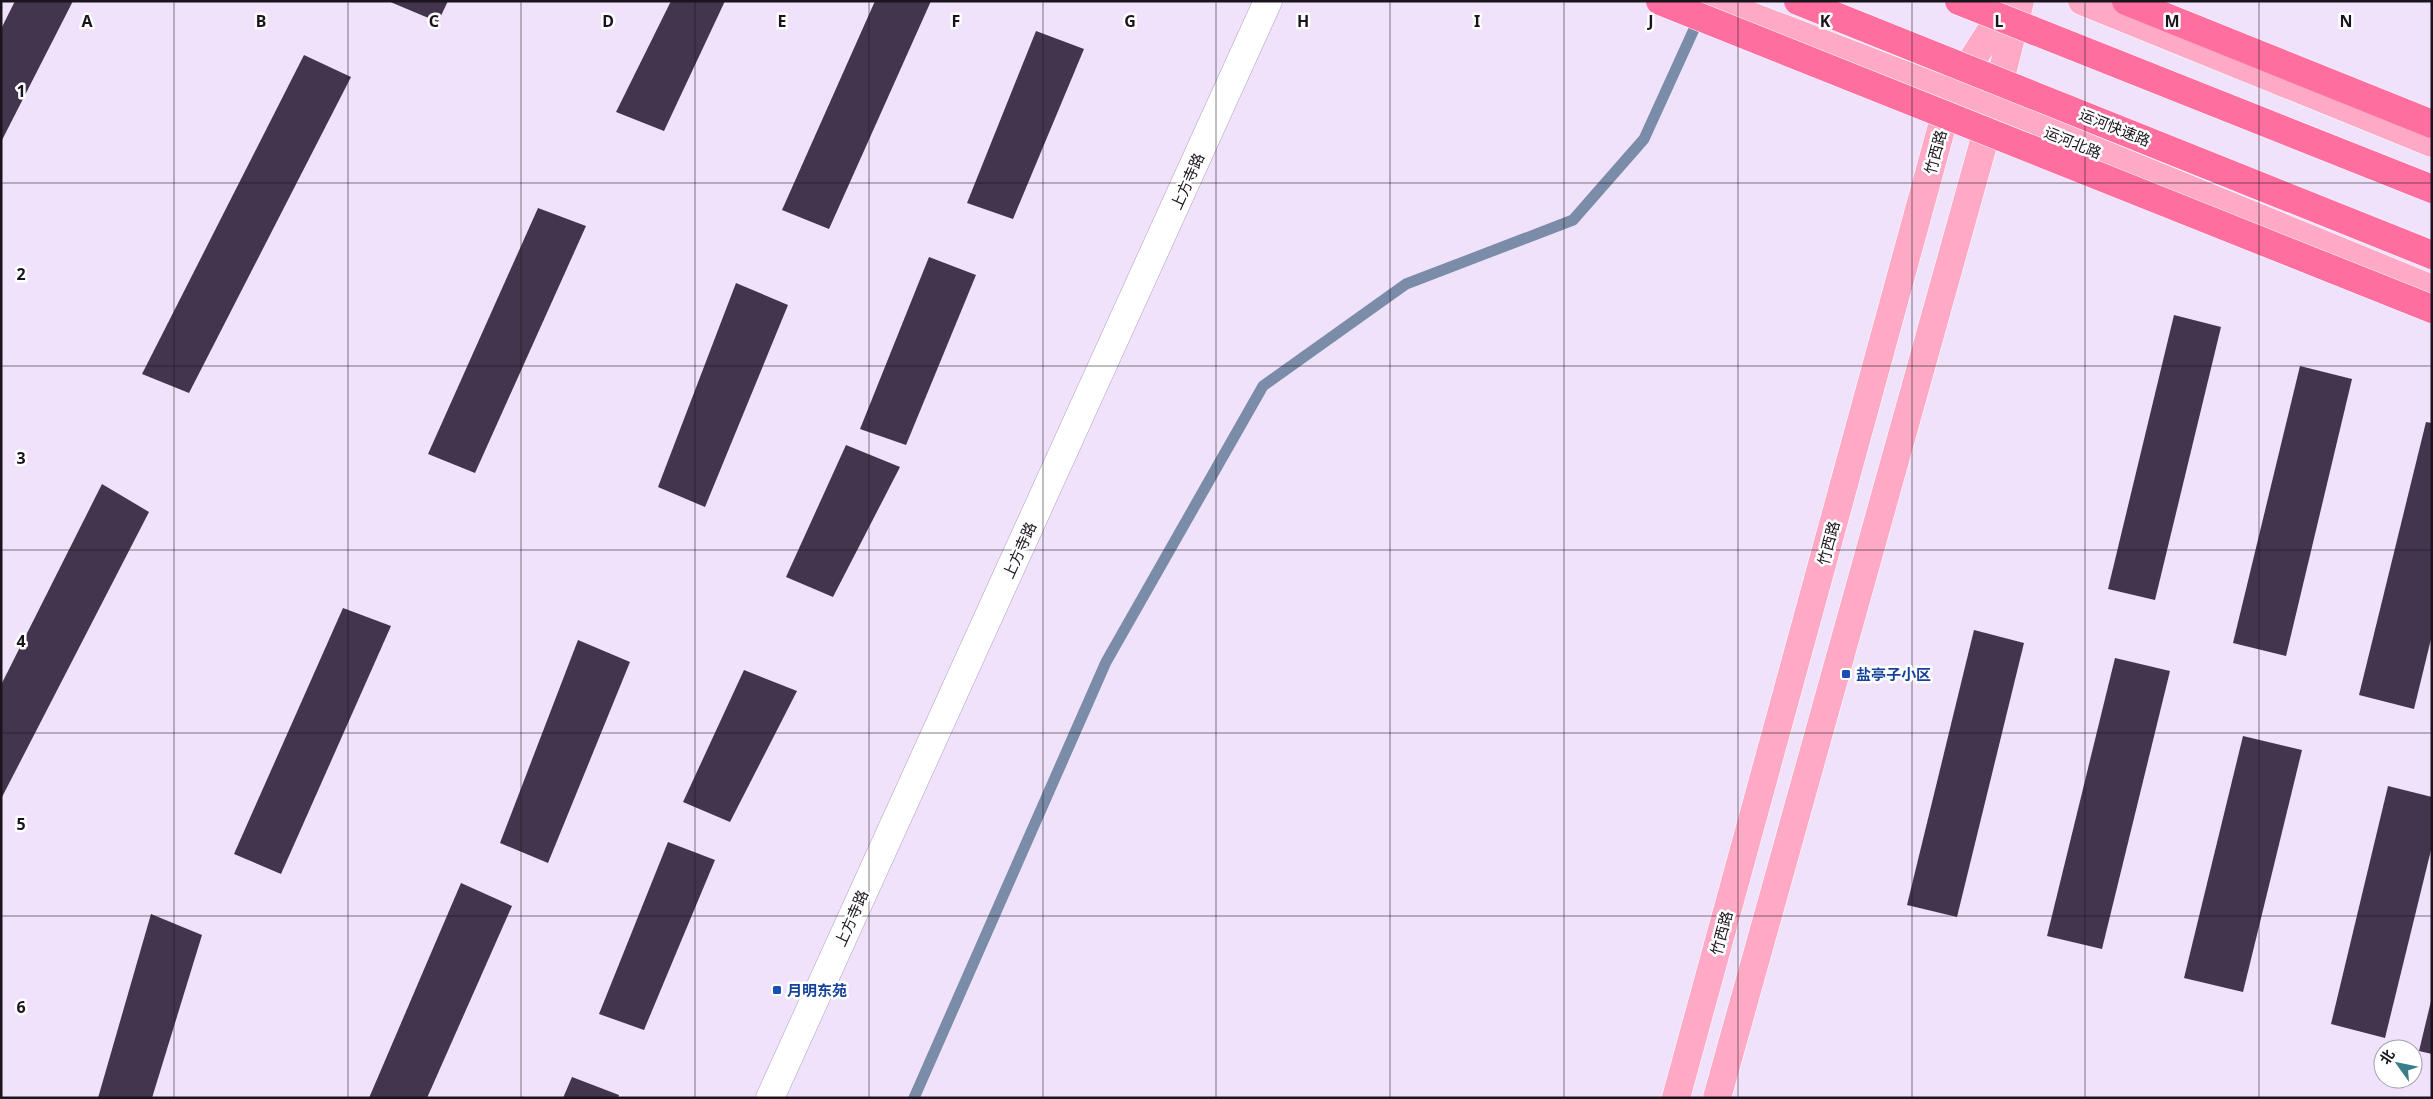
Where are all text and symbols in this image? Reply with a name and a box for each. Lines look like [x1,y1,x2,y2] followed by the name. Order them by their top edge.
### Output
[81,10,93,32] text: A
[256,10,266,32] text: B
[429,10,439,32] text: C
[602,10,614,32] text: D
[778,10,787,32] text: E
[952,10,960,32] text: F
[1124,10,1136,32] text: G
[1297,10,1309,32] text: H
[1474,10,1480,32] text: I
[1646,10,1654,32] text: J
[1820,10,1831,32] text: K
[1995,10,2004,32] text: L
[2164,10,2180,32] text: M
[2339,10,2353,32] text: N
[16,80,26,102] text: 1
[2076,104,2154,150] street label: 运河快速路
[2041,121,2105,163] street label: 运河北路
[1920,128,1950,176] street label: 竹西路
[1166,150,1208,212] street label: 上方寺路
[16,263,26,285] text: 2
[16,447,26,469] text: 3
[998,519,1040,581] street label: 上方寺路
[1813,519,1843,567] street label: 竹西路
[16,630,26,652] text: 4
[1856,664,1931,684] place label: 盐亭子小区
[1840,668,1852,680] marker: 盐亭子小区
[16,813,26,835] text: 5
[830,887,872,949] street label: 上方寺路
[1706,909,1736,957] street label: 竹西路
[787,980,847,1000] place label: 月明东苑
[771,984,783,996] marker: 月明东苑
[16,996,26,1018] text: 6
[2373,1039,2423,1089] north arrow
[2375,1046,2398,1068] text: 北

